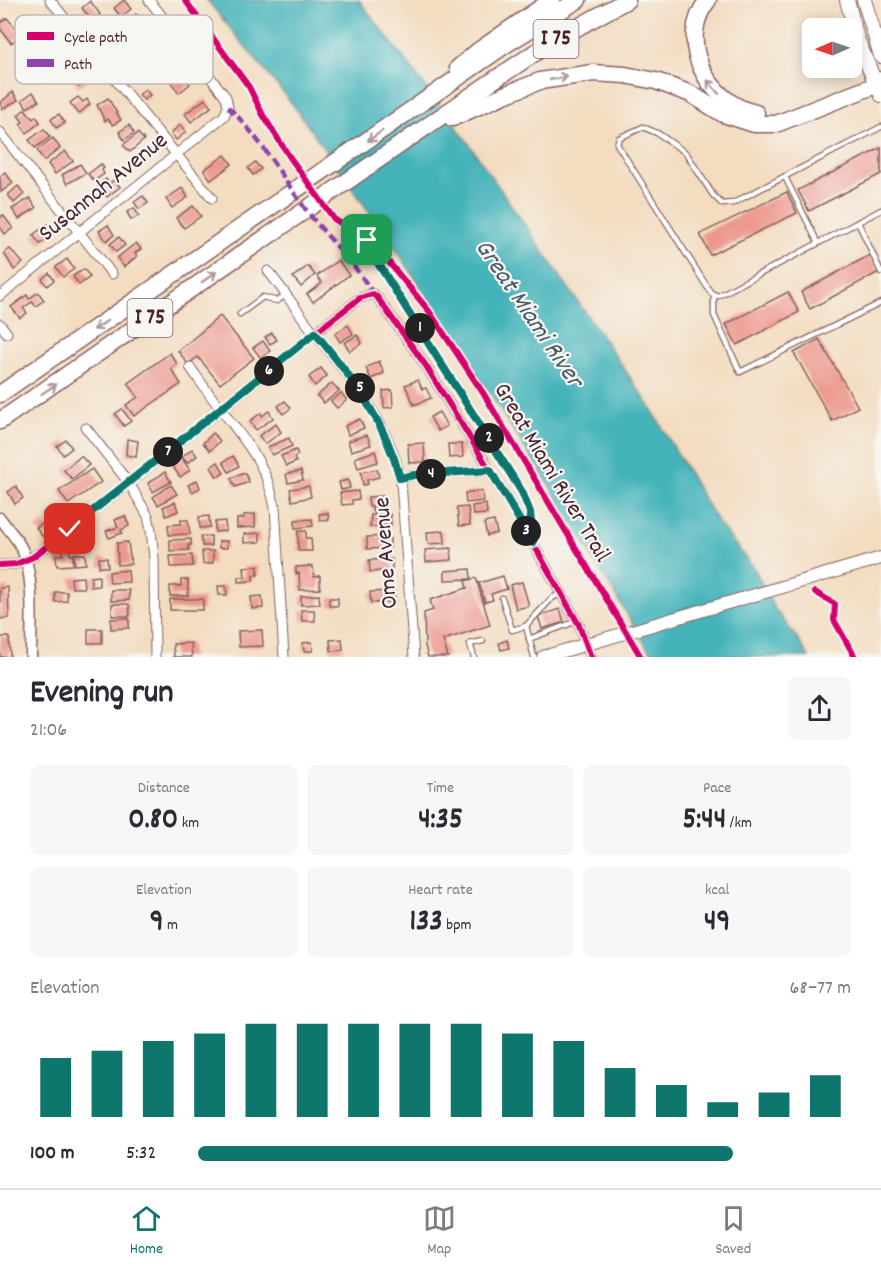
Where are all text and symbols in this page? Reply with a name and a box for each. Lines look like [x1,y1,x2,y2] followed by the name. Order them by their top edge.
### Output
[15,15,213,84] legend
[802,18,862,78] north arrow
[802,18,862,78] map controls
[534,20,578,58] road number: I 75
[64,27,127,50] text: Cycle path
[64,54,92,77] text: Path
[549,72,569,83] one-way arrow
[706,80,720,95] one-way arrow
[32,125,176,251] street label: Susannah Avenue
[367,130,383,142] one-way arrow
[341,214,392,265] pin
[350,223,383,256] icon: arrive
[465,232,593,398] water label: Great Miami River
[200,271,216,283] one-way arrow
[128,299,172,337] road number: I 75
[405,313,435,343] pin: 1
[418,316,422,339] text: 1
[94,319,110,331] one-way arrow
[254,356,284,386] pin: 6
[265,359,273,382] text: 6
[345,373,375,403] pin: 5
[356,376,364,399] text: 5
[484,377,618,570] street label: Great Miami River Trail
[40,383,56,395] one-way arrow
[474,423,504,453] pin: 2
[486,426,493,449] text: 2
[153,437,183,467] pin: 7
[165,440,171,463] text: 7
[416,459,446,489] pin: 4
[428,462,434,485] text: 4
[366,496,408,610] street label: Ome Avenue
[44,503,95,554] pin
[53,512,86,545] icon: check
[511,516,541,546] pin: 3
[522,519,530,542] text: 3
[30,671,174,718] text: Evening run
[788,677,851,740] button: share
[30,717,67,745] text: 21:06
[138,777,190,800] text: Distance
[427,777,454,800] text: Time
[703,777,731,800] text: Pace
[128,800,178,843] text: 0.80
[418,800,463,843] text: 4:35
[682,800,726,843] text: 5:44
[178,812,199,835] text: km
[726,812,752,835] text: /km
[136,879,192,902] text: Elevation
[408,879,473,902] text: Heart rate
[705,879,729,902] text: kcal
[150,902,163,945] text: 9
[409,902,443,945] text: 133
[704,902,730,945] text: 49
[163,914,178,937] text: m
[443,914,472,937] text: bpm
[30,975,100,1003] text: Elevation
[790,975,851,1003] text: 68–77 m
[30,1140,75,1168] text: 100 m
[126,1140,156,1168] text: 5:32
[130,1202,163,1261] tab: Home
[423,1202,456,1261] tab: Map
[715,1202,751,1261] tab: Saved

